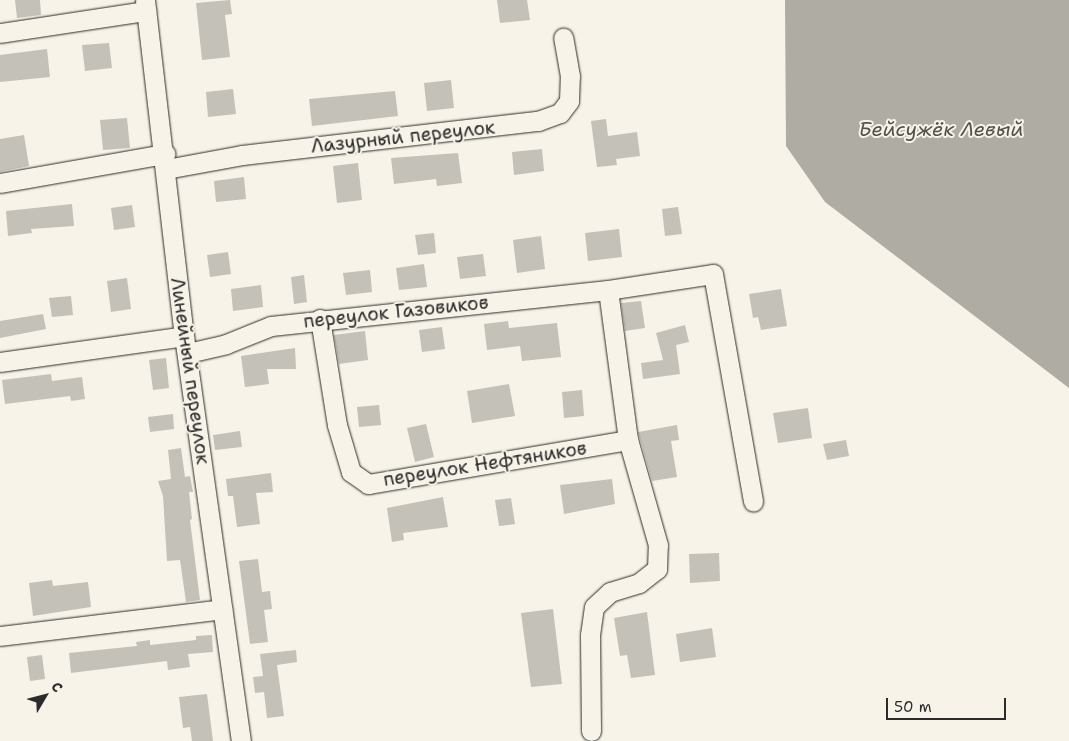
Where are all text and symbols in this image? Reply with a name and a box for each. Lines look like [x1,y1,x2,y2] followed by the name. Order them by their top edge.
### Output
[310,116,496,158] street label: Лазурный переулок
[859,117,1023,141] water label: Бейсужёк Левый
[166,276,214,466] street label: Линейный переулок
[302,291,490,333] street label: переулок Газовиков
[382,437,588,491] street label: переулок Нефтяников
[20,671,70,721] north arrow
[47,678,67,696] text: С
[889,688,1009,720] scale bar
[894,697,932,717] text: 50 m

